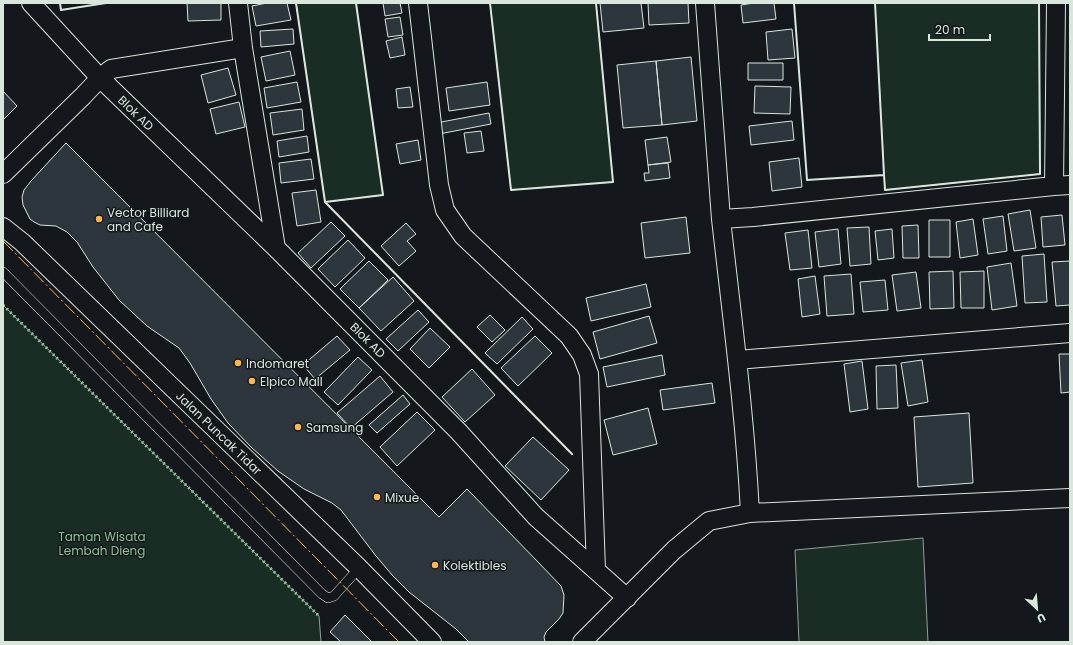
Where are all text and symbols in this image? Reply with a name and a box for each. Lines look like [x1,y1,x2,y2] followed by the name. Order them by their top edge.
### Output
[929,16,990,42] scale bar
[935,21,965,38] text: 20 m
[114,92,158,134] street label: Blok AD
[107,204,189,235] place label: Vector Billiard and Cafe
[94,214,104,224] marker: Vector Billiard and Cafe
[346,318,390,362] street label: Blok AD
[246,355,309,372] place label: Indomaret
[233,358,243,368] marker: Indomaret
[260,373,323,390] place label: Elpico Mall
[247,376,257,386] marker: Elpico Mall
[172,387,266,479] street label: Jalan Puncak Tidar
[306,419,363,436] place label: Samsung
[293,422,303,432] marker: Samsung
[385,489,419,506] place label: Mixue
[372,492,382,502] marker: Mixue
[58,528,146,559] park label: Taman Wisata Lembah Dieng
[443,557,507,574] place label: Kolektibles
[430,560,440,570] marker: Kolektibles
[1017,589,1057,629] north arrow
[1034,609,1048,627] text: U

